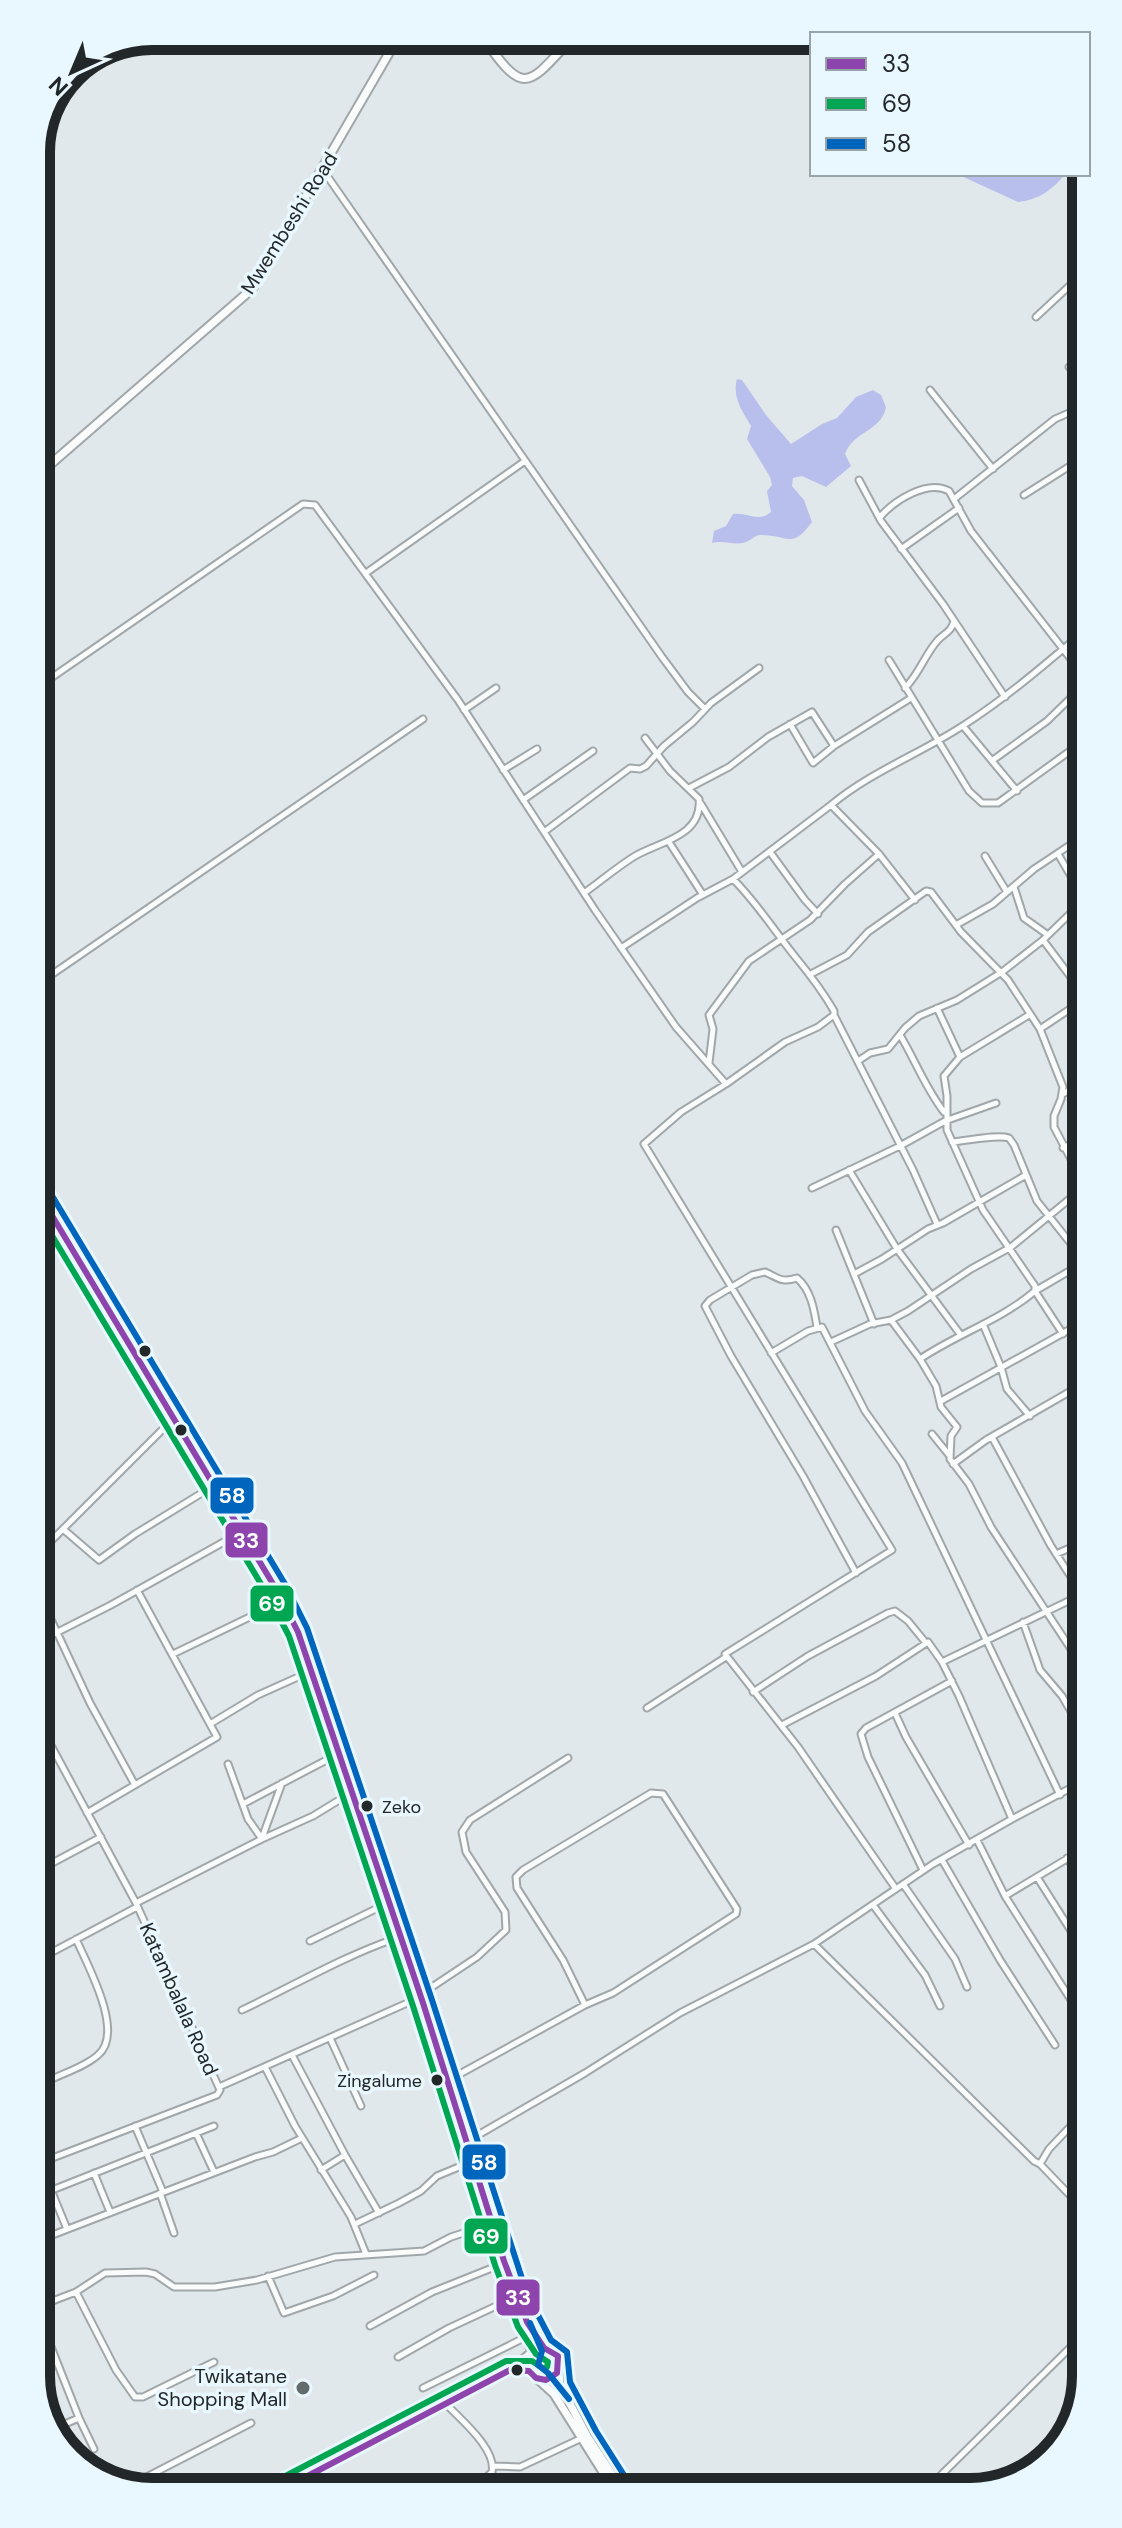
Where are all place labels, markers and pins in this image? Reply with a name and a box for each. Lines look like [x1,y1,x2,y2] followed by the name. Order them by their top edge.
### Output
[137,1343,153,1359] unlabelled marker
[173,1422,189,1438] unlabelled marker
[382,1795,421,1819] place label: Zeko
[359,1798,375,1814] marker: Zeko
[337,2069,422,2093] place label: Zingalume
[429,2072,445,2088] marker: Zingalume
[509,2362,525,2378] unlabelled marker
[158,2363,287,2412] place label: Twikatane Shopping Mall
[294,2379,312,2397] marker: Twikatane Shopping Mall

